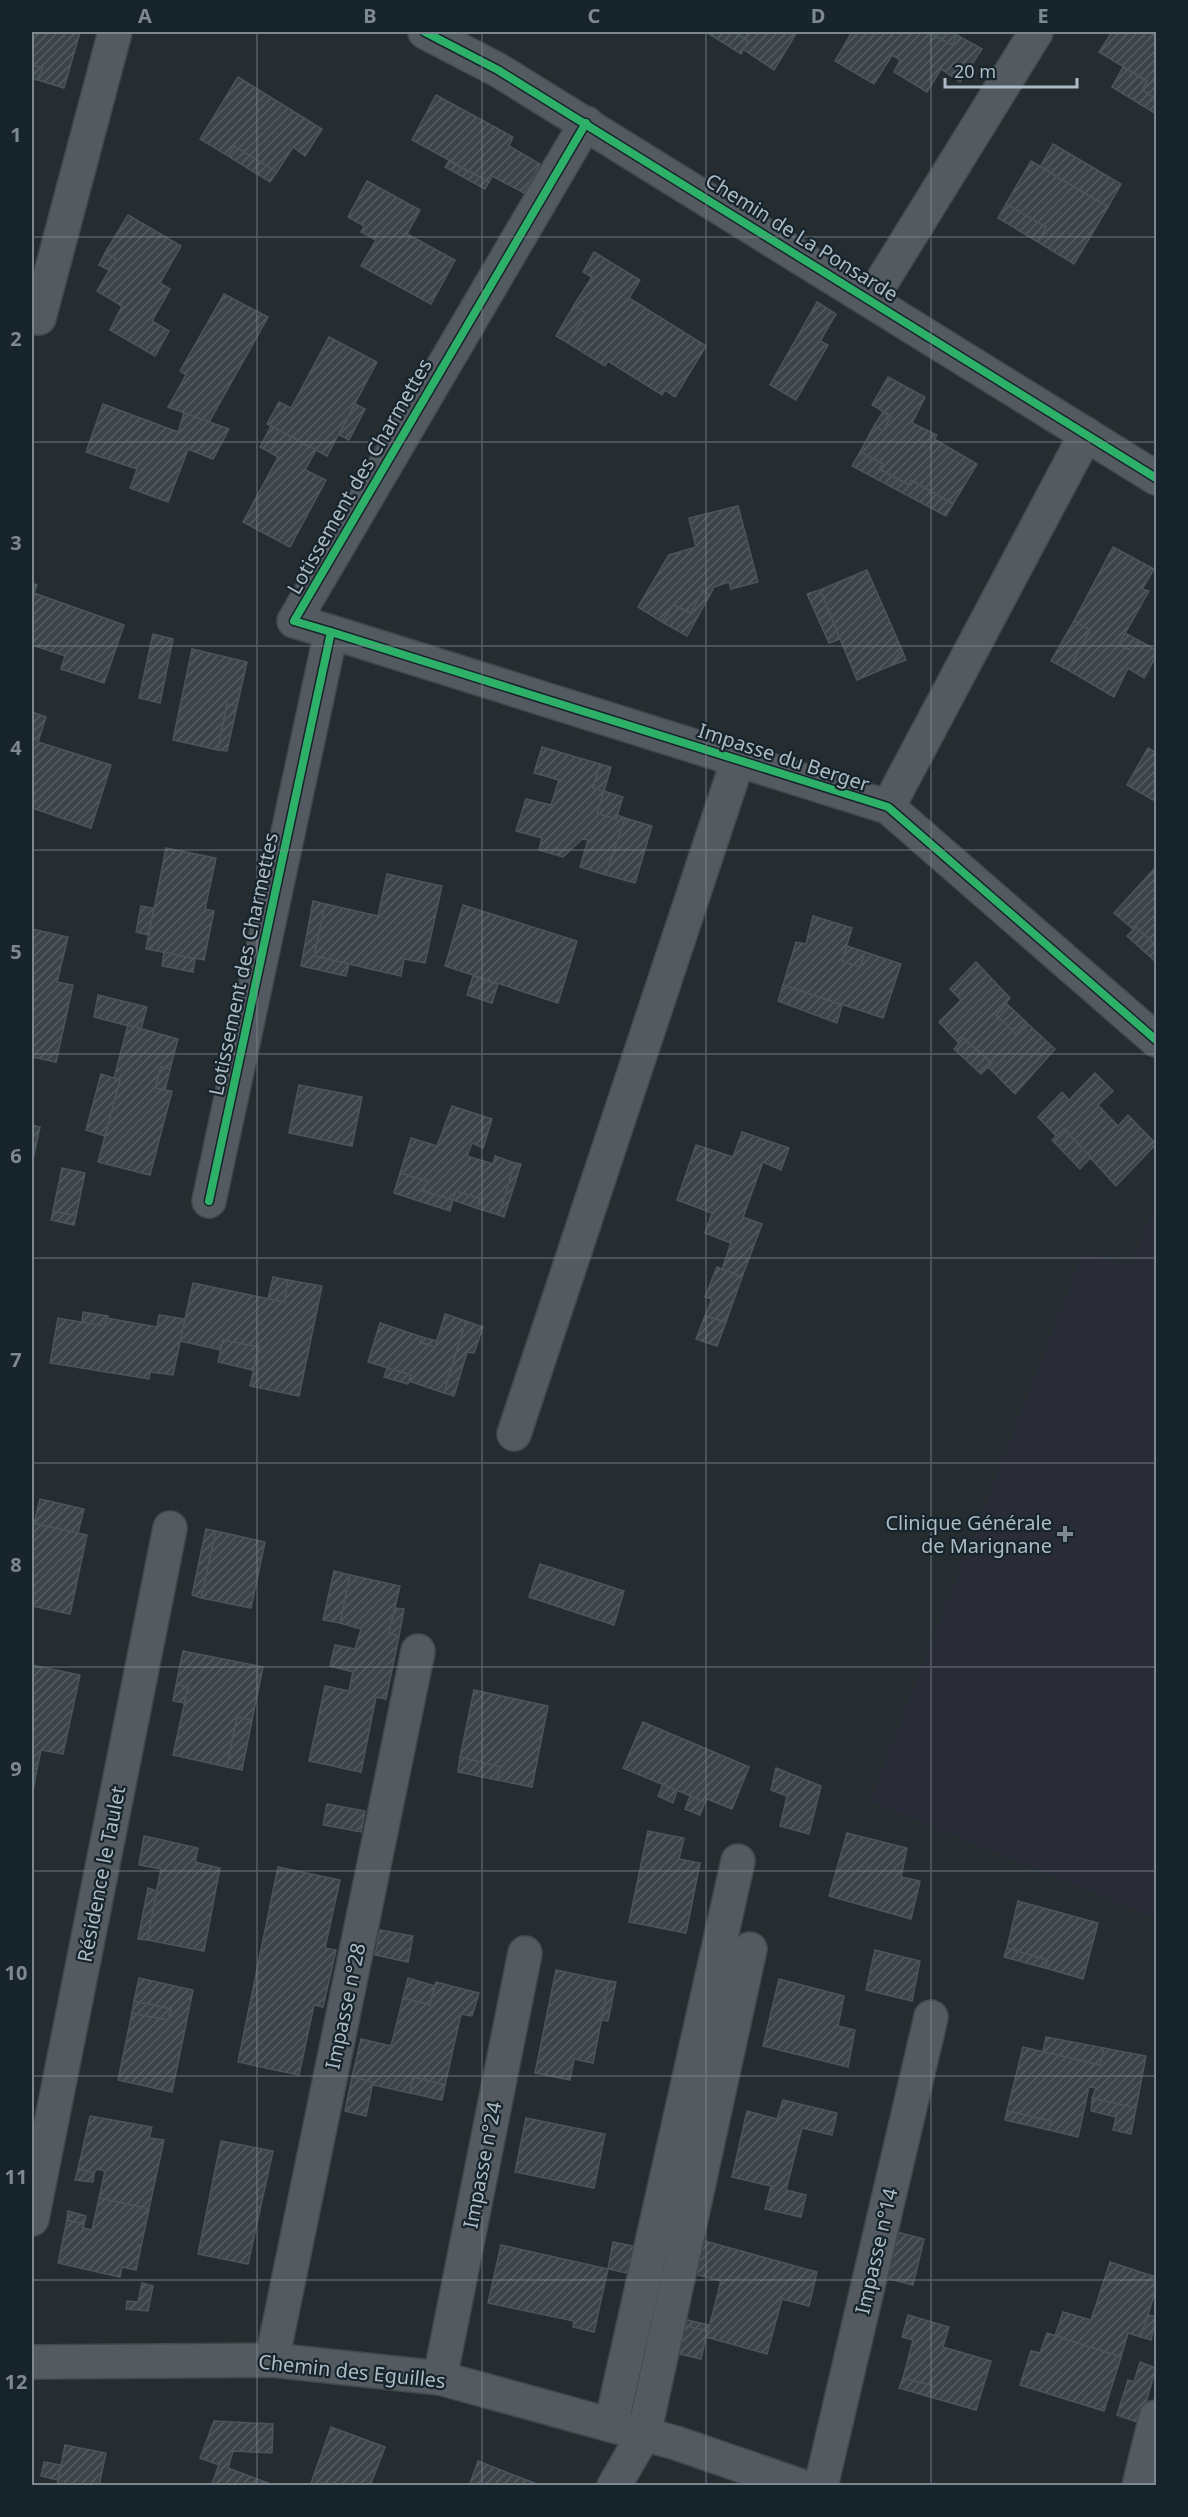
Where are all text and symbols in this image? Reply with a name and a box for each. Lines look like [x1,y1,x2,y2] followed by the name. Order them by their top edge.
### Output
[138,2,152,29] text: A
[363,2,377,29] text: B
[588,2,601,29] text: C
[811,2,825,29] text: D
[1037,2,1049,29] text: E
[945,51,1077,89] scale bar
[954,59,996,83] text: 20 m
[10,121,22,148] text: 1
[701,167,903,307] street label: Chemin de La Ponsarde
[10,325,22,352] text: 2
[280,353,438,599] street label: Lotissement des Charmettes
[10,529,22,556] text: 3
[695,717,873,797] street label: Impasse du Berger
[10,734,22,761] text: 4
[202,830,284,1098] street label: Lotissement des Charmettes
[10,938,22,965] text: 5
[10,1142,22,1169] text: 6
[10,1346,22,1373] text: 7
[885,1509,1052,1559] place label: Clinique Générale de Marignane
[1056,1525,1074,1543] marker: Clinique Générale de Marignane
[10,1551,22,1578] text: 8
[10,1755,22,1782] text: 9
[71,1784,131,1964] street label: Résidence le Taulet
[318,1940,372,2072] street label: Impasse n°28
[5,1959,27,1986] text: 10
[456,2099,508,2231] street label: Impasse n°24
[5,2163,27,2190] text: 11
[848,2185,904,2317] street label: Impasse n°14
[257,2348,447,2394] street label: Chemin des Eguilles
[5,2368,27,2395] text: 12

